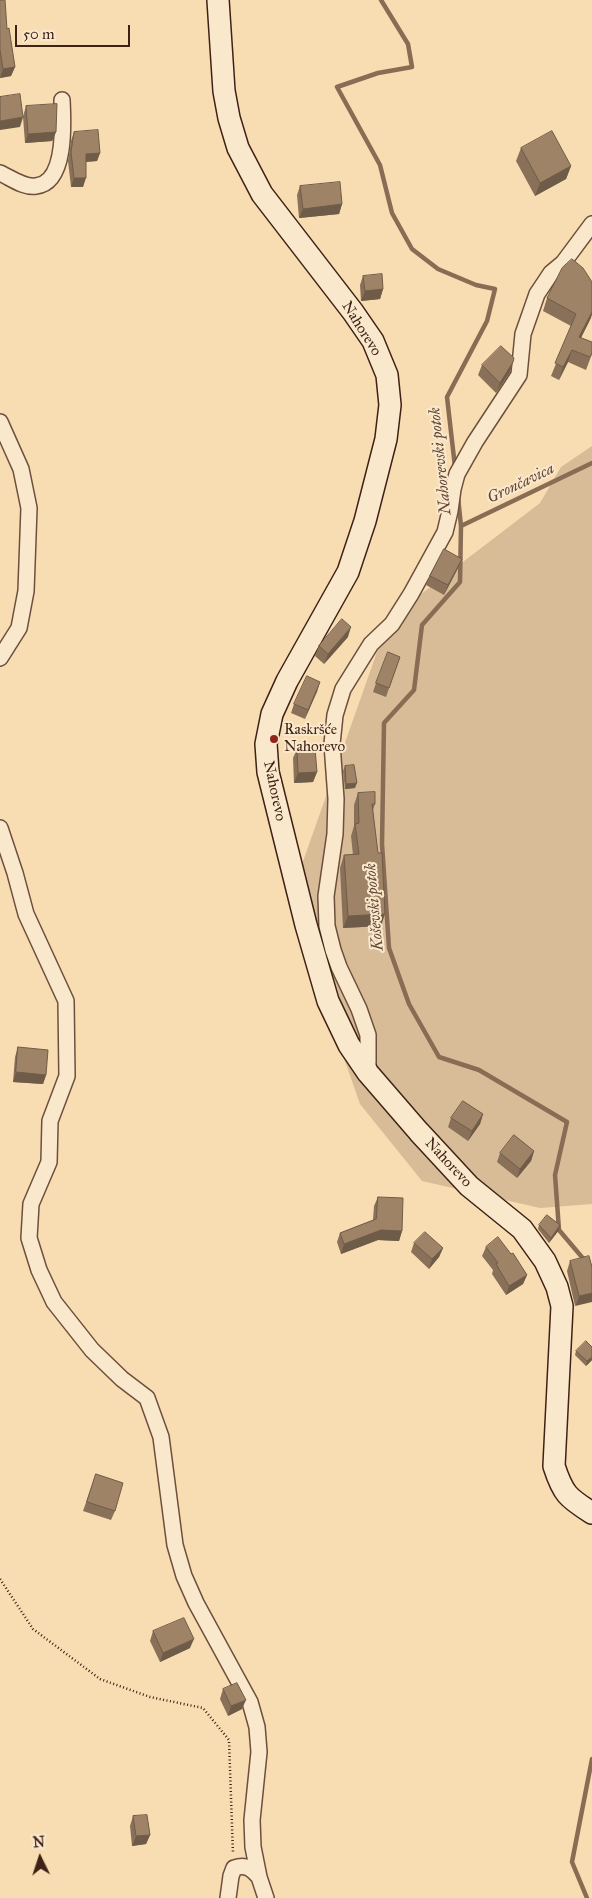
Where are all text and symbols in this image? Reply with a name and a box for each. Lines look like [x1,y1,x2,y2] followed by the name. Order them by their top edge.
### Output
[18,15,132,47] scale bar
[23,25,55,43] text: 50 m
[337,298,385,360] street label: Nahorevo
[426,406,456,516] water label: Nahorevski potok
[484,460,558,508] water label: Grončavica
[284,721,345,756] place label: Raskršće Nahorevo
[268,733,280,745] marker: Raskršće Nahorevo
[259,759,289,823] street label: Nahorevo
[362,863,388,951] water label: Koševski potok
[421,1135,475,1191] street label: Nahorevo
[15,1833,65,1883] north arrow
[32,1834,45,1851] text: N

